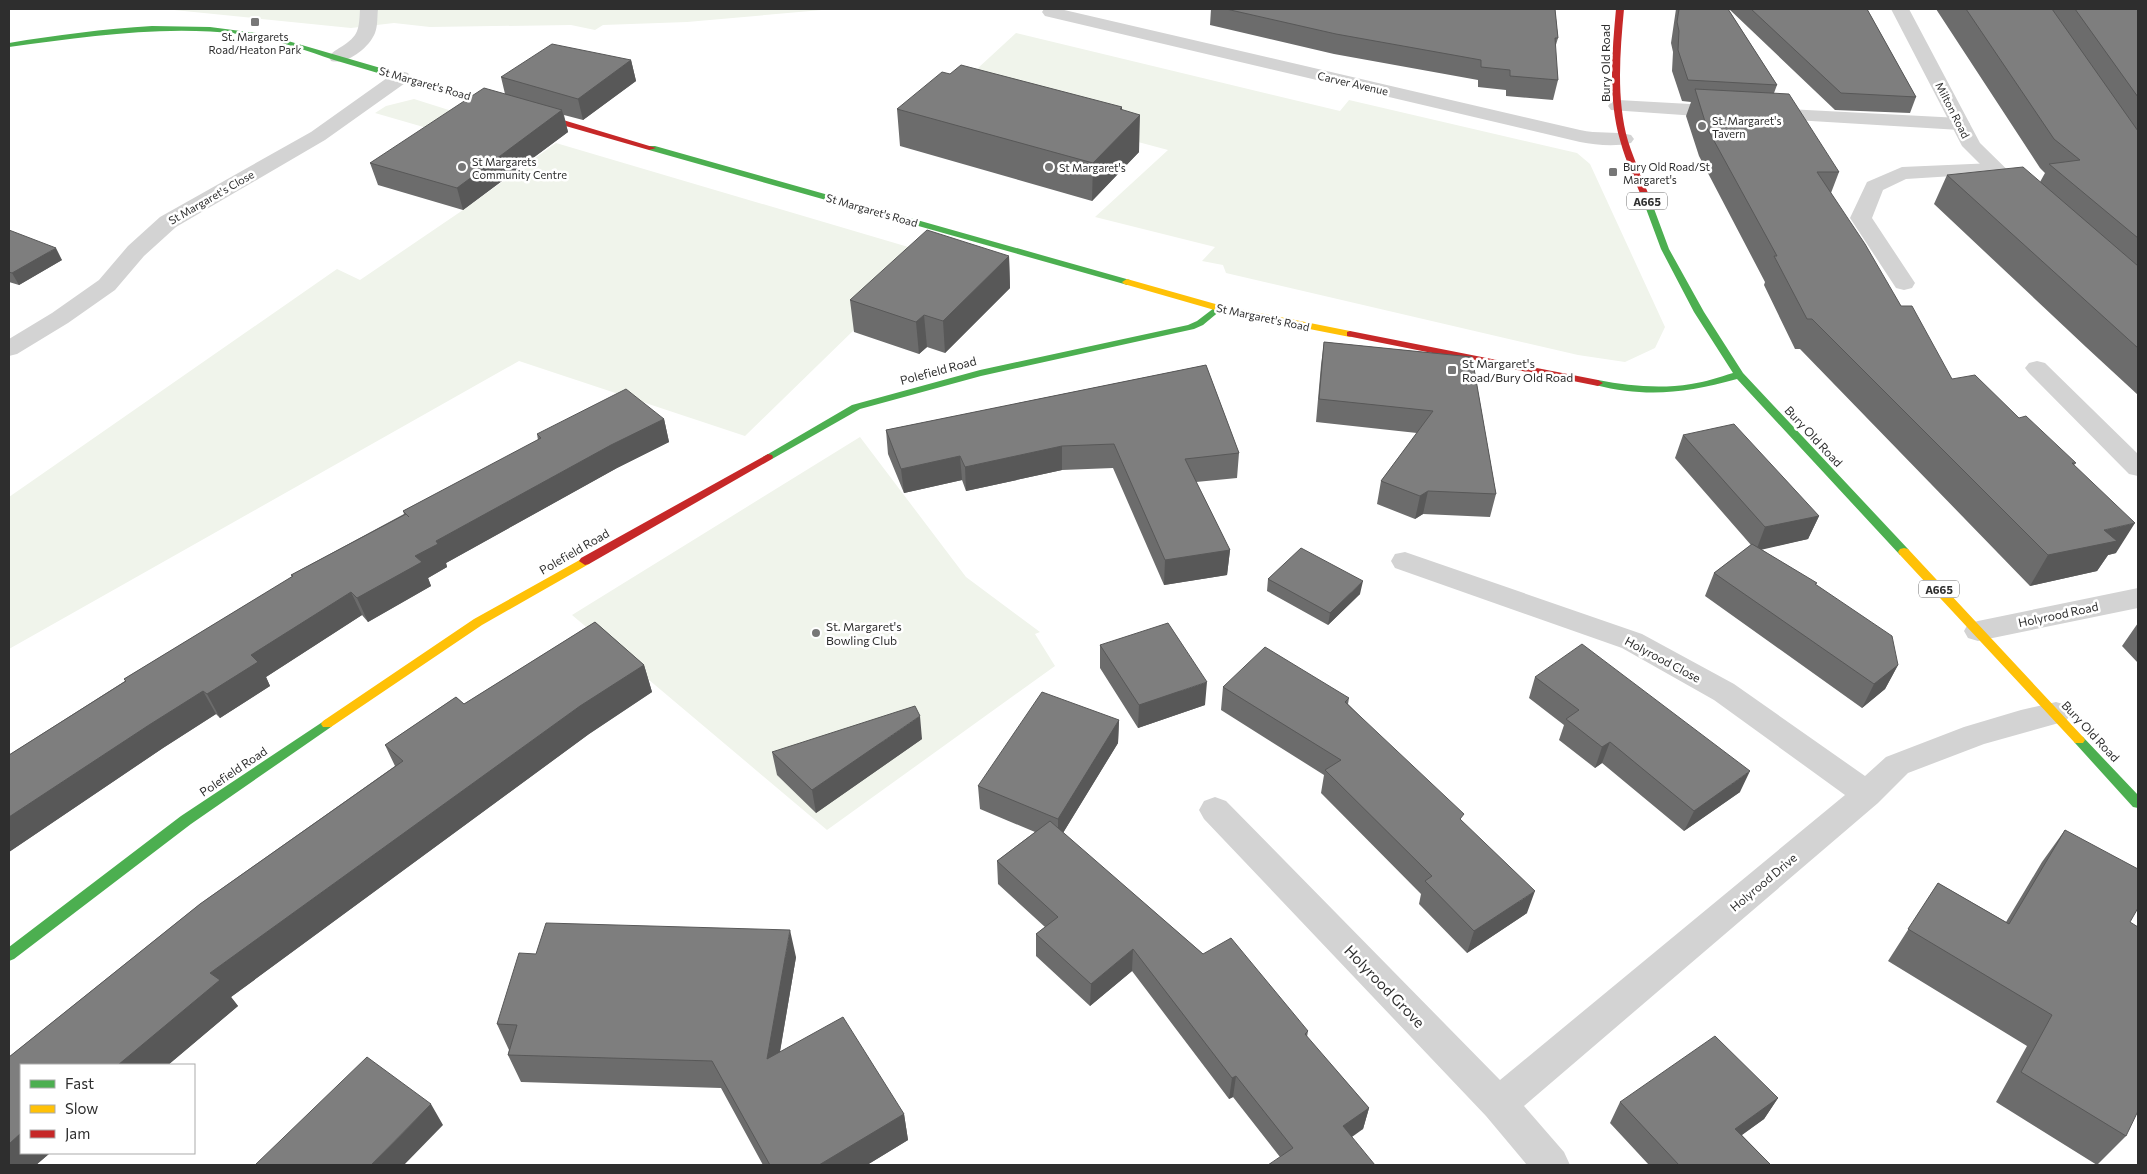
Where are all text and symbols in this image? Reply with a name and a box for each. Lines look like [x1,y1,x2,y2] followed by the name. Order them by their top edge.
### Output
[249,16,261,28] marker: St. Margarets Road/Heaton Park
[1598,24,1612,102] street label: Bury Old Road
[209,30,301,56] place label: St. Margarets Road/Heaton Park
[378,64,472,102] street label: St Margaret's Road
[1316,69,1390,97] street label: Carver Avenue
[1933,80,1973,140] street label: Milton Road
[1712,114,1781,140] place label: St. Margaret's Tavern
[1696,120,1708,132] marker: St. Margaret's Tavern
[472,155,567,181] place label: St Margarets Community Centre
[1623,160,1711,186] place label: Bury Old Road/St Margaret's
[456,161,468,173] marker: St Margarets Community Centre
[1043,161,1055,173] marker: St Margaret's
[1059,161,1126,174] place label: St Margaret's
[1607,166,1619,178] marker: Bury Old Road/St Margaret's
[166,167,256,227] street label: St Margaret's Close
[825,191,919,229] street label: St Margaret's Road
[1627,192,1667,210] road number: A665
[1215,301,1311,333] street label: St Margaret's Road
[898,353,978,387] street label: Polefield Road
[1462,356,1573,384] place label: St Margaret's Road/Bury Old Road
[1446,364,1458,376] marker: St Margaret's Road/Bury Old Road
[1782,403,1846,469] street label: Bury Old Road
[537,525,611,577] street label: Polefield Road
[1919,580,1959,598] road number: A665
[2017,599,2099,629] street label: Holyrood Road
[826,619,902,647] place label: St. Margaret's Bowling Club
[810,627,822,639] marker: St. Margaret's Bowling Club
[1623,633,1703,685] street label: Holyrood Close
[2059,698,2123,764] street label: Bury Old Road
[197,743,269,799] street label: Polefield Road
[1727,850,1799,914] street label: Holyrood Drive
[1341,941,1429,1031] street label: Holyrood Grove
[20,1064,195,1154] legend
[65,1074,94,1092] text: Fast
[65,1099,98,1117] text: Slow
[65,1124,90,1142] text: Jam

